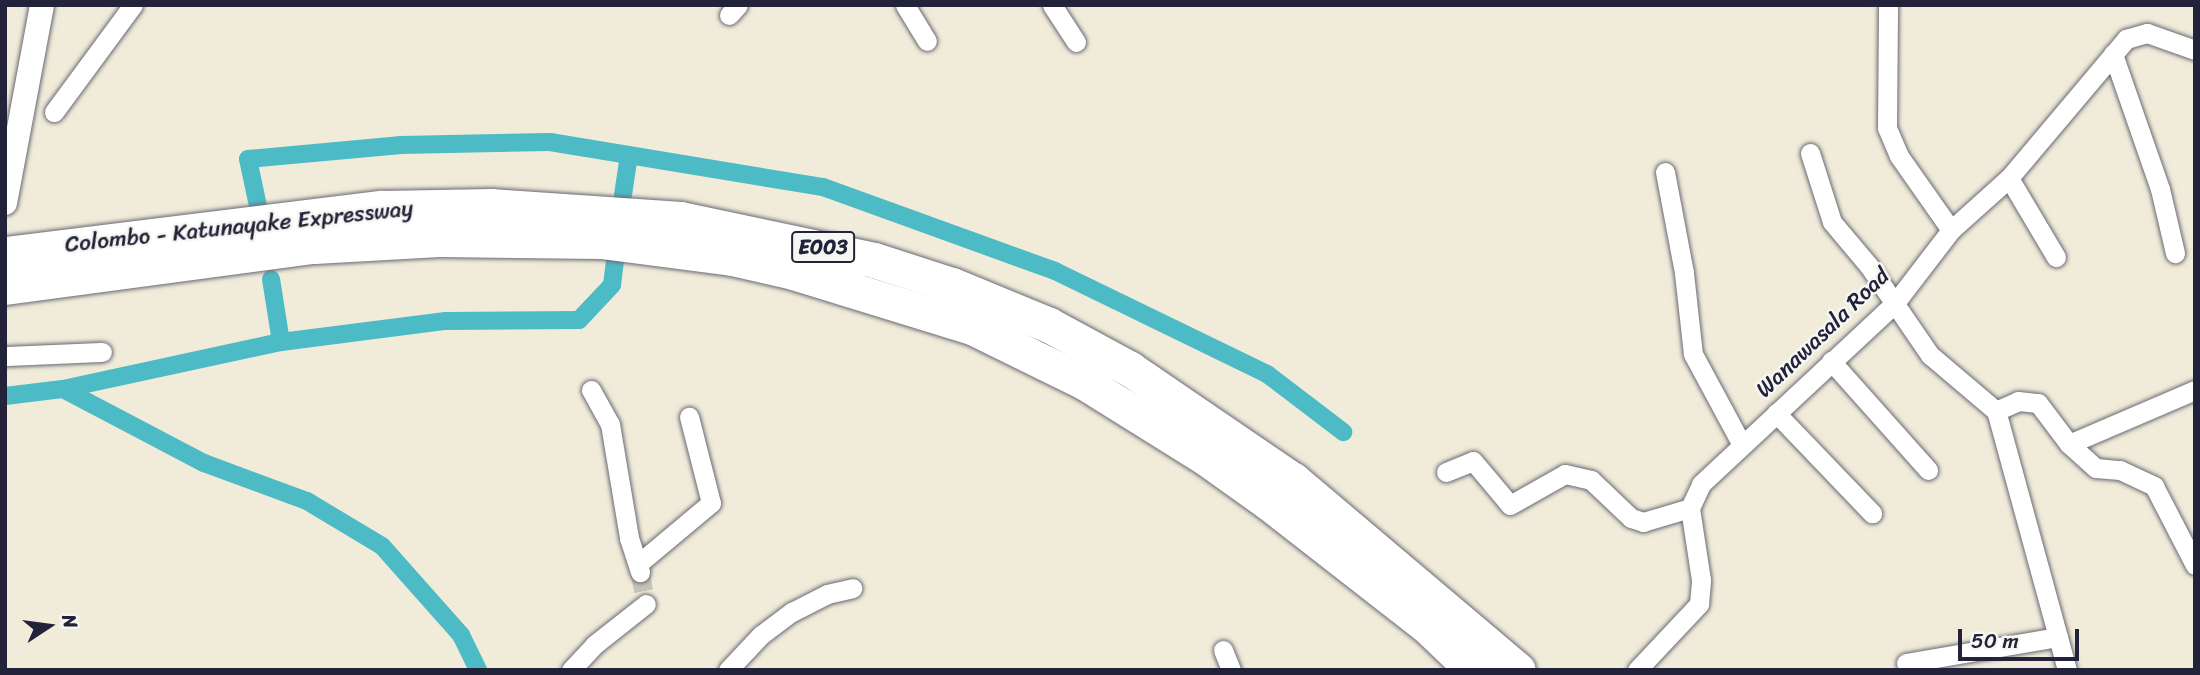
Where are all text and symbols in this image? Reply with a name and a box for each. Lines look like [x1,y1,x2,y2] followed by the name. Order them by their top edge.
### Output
[63,195,415,259] street label: Colombo - Katunayake Expressway
[790,230,856,264] road number: E003
[1750,262,1896,404] street label: Wanawasala Road
[14,591,84,661] north arrow
[52,611,88,631] text: N
[1962,616,2083,660] scale bar
[1971,622,2019,660] text: 50 m

